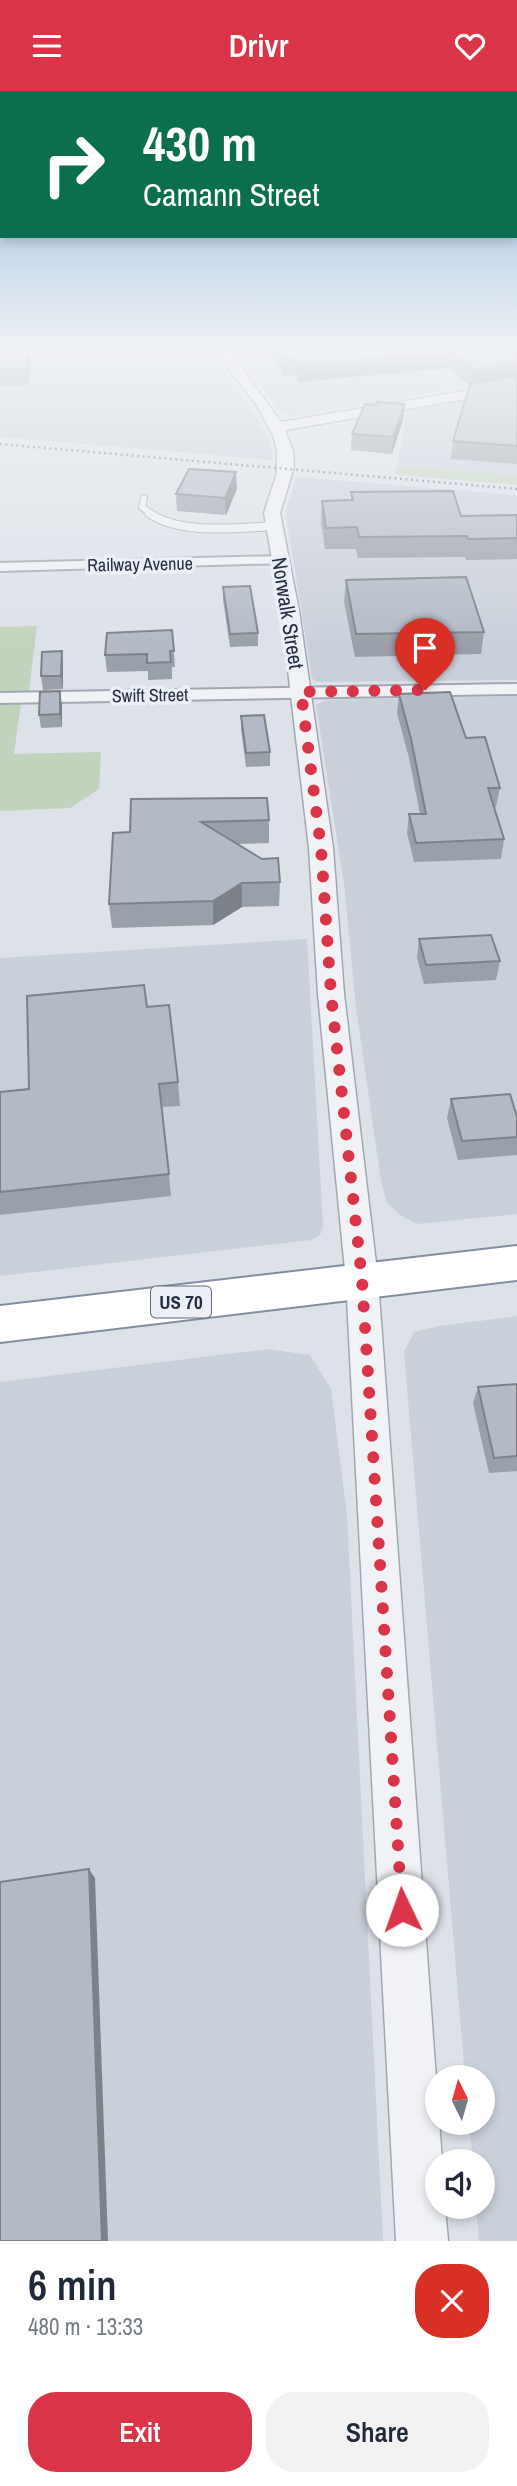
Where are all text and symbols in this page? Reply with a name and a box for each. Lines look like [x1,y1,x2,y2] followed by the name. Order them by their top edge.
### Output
[229,24,288,67] text: Drivr
[28,27,66,65] icon: menu
[451,27,489,65] icon: heart
[143,110,257,176] text: 430 m
[28,119,119,210] icon: right
[143,173,319,216] text: Camann Street
[87,551,193,577] street label: Railway Avenue
[265,555,311,671] street label: Norwalk Street
[395,618,455,690] pin
[406,629,444,667] icon: arrive
[112,682,188,708] street label: Swift Street
[151,1287,211,1317] road number: US 70
[365,1873,439,1947] position arrow
[425,2065,495,2135] north arrow
[425,2065,495,2219] map controls
[425,2149,495,2219] button: sound
[28,2257,117,2313] text: 6 min
[415,2264,489,2338] button: close
[28,2311,143,2342] text: 480 m · 13:33
[28,2392,252,2472] button: Exit
[266,2392,489,2472] button: Share

